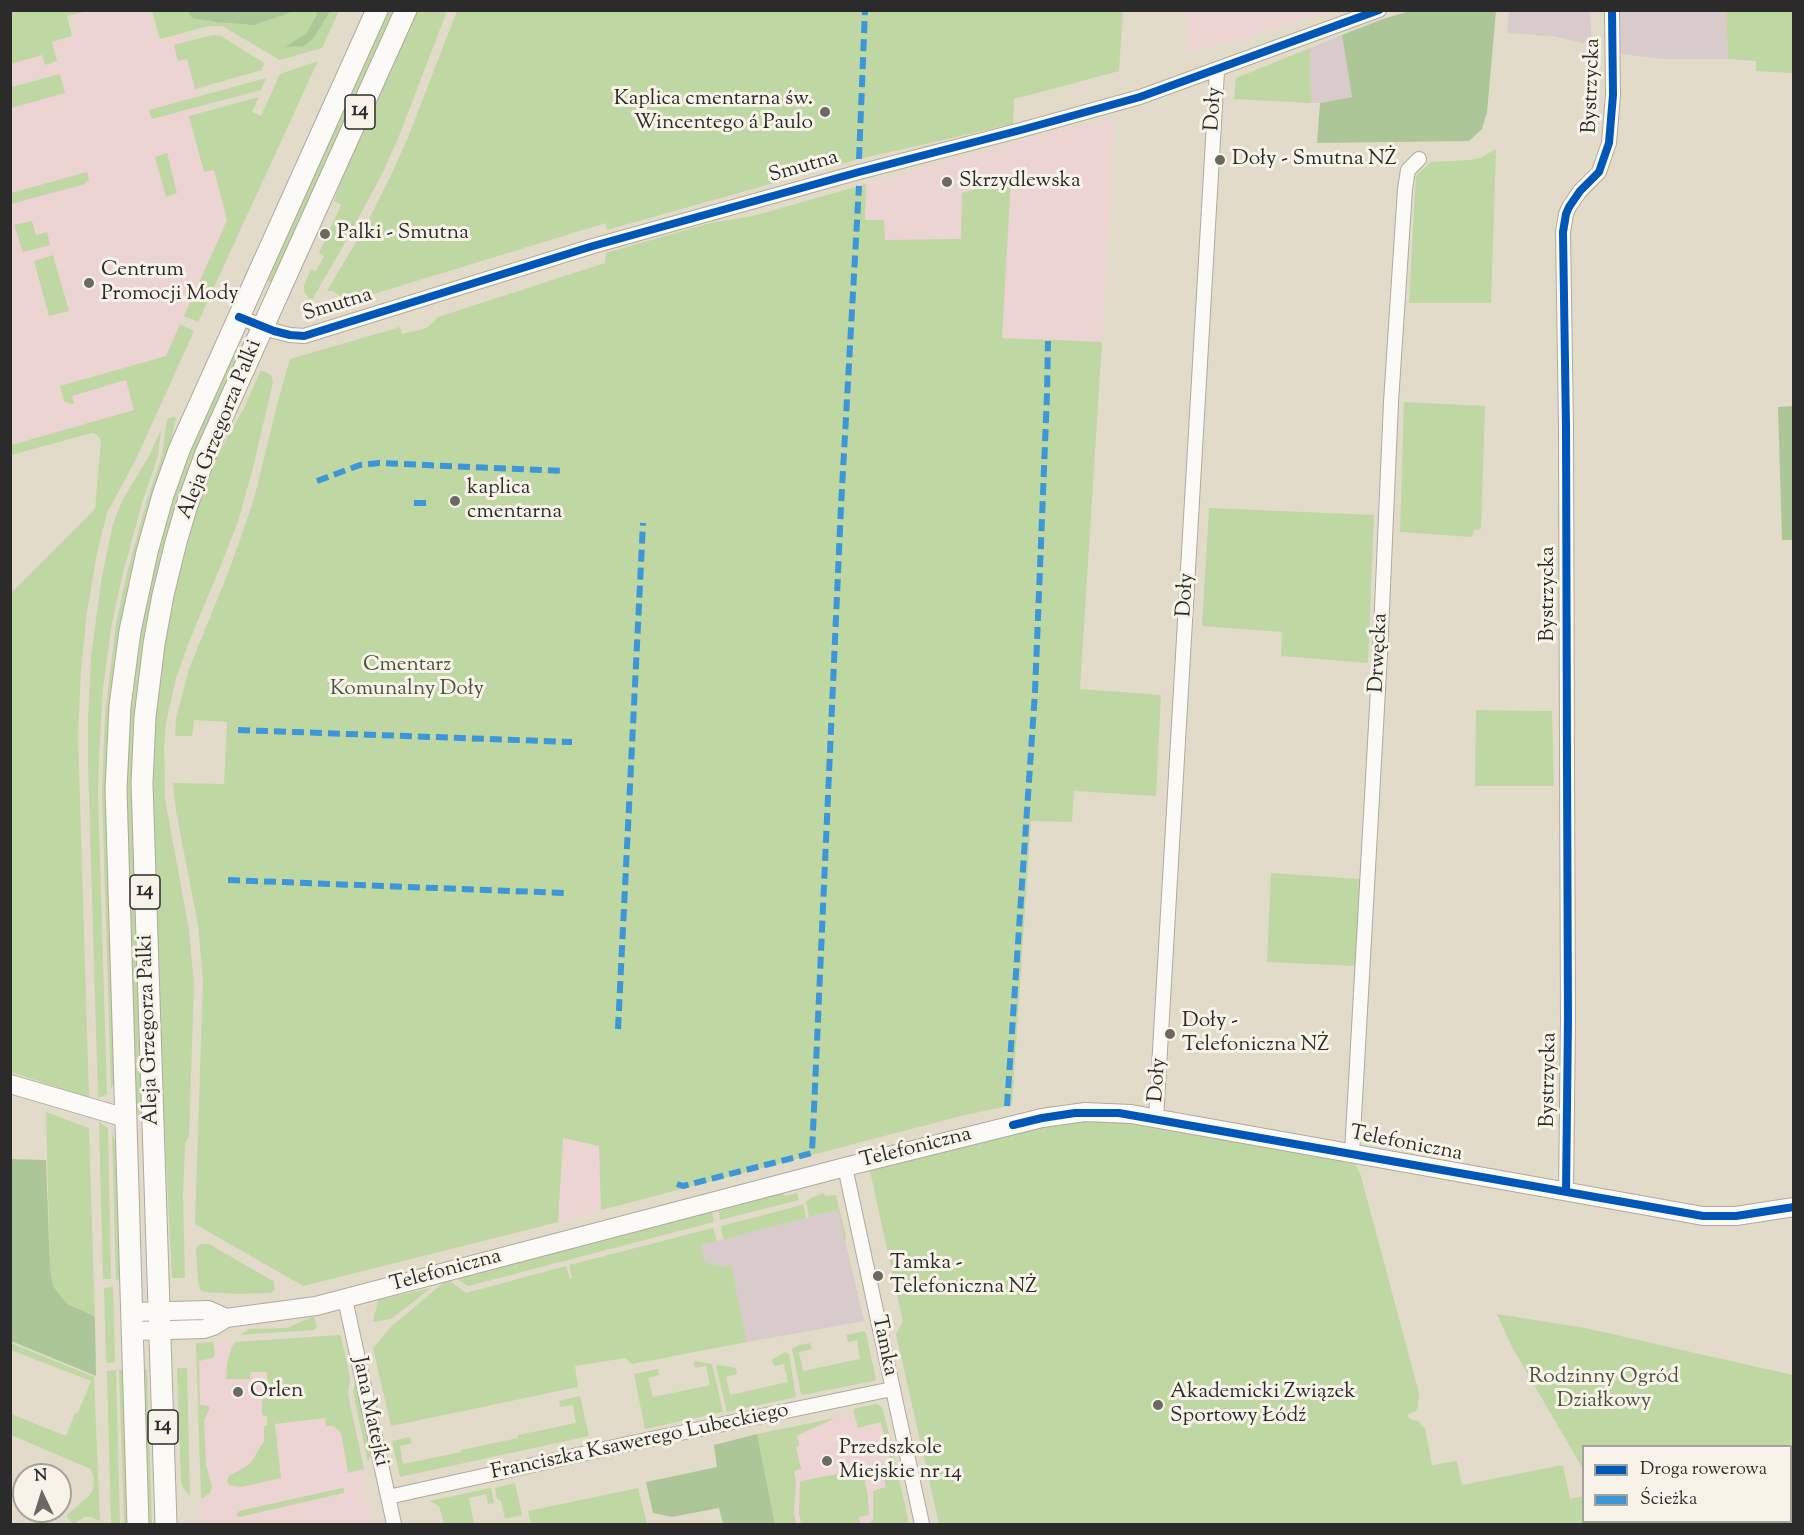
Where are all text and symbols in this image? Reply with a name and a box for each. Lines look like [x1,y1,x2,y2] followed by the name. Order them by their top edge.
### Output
[1579,38,1607,134] street label: Bystrzycka
[1201,86,1229,132] street label: Doły
[614,87,813,137] place label: Kaplica cmentarna św. Wincentego á Paulo
[345,95,375,129] road number: 14
[818,105,832,119] marker: Kaplica cmentarna św. Wincentego á Paulo
[766,146,842,190] street label: Smutna
[1232,147,1397,173] place label: Doły - Smutna NŻ
[1213,153,1227,167] marker: Doły - Smutna NŻ
[959,169,1081,195] place label: Skrzydlewska
[940,175,954,189] marker: Skrzydlewska
[337,221,469,247] place label: Palki - Smutna
[318,227,332,241] marker: Palki - Smutna
[101,258,239,308] place label: Centrum Promocji Mody
[82,276,96,290] marker: Centrum Promocji Mody
[300,284,376,328] street label: Smutna
[173,337,269,523] street label: Aleja Grzegorza Palki
[467,476,562,526] place label: kaplica cmentarna
[448,494,462,508] marker: kaplica cmentarna
[1536,546,1562,642] street label: Bystrzycka
[1173,572,1201,618] street label: Doły
[1365,612,1395,694] street label: Drwęcka
[330,653,484,703] park label: Cmentarz Komunalny Doły
[130,875,160,909] road number: 14
[134,934,166,1126] street label: Aleja Grzegorza Palki
[1182,1009,1329,1059] place label: Doły - Telefoniczna NŻ
[1163,1027,1177,1041] marker: Doły - Telefoniczna NŻ
[1537,1032,1563,1128] street label: Bystrzycka
[1145,1057,1173,1103] street label: Doły
[1348,1122,1464,1168] street label: Telefoniczna
[858,1123,974,1175] street label: Telefoniczna
[388,1245,504,1299] street label: Telefoniczna
[890,1251,1037,1301] place label: Tamka - Telefoniczna NŻ
[871,1269,885,1283] marker: Tamka - Telefoniczna NŻ
[864,1314,902,1378] street label: Tamka
[345,1355,393,1469] street label: Jana Matejki
[1529,1365,1679,1415] park label: Rodzinny Ogród Działkowy
[250,1379,304,1405] place label: Orlen
[1170,1380,1356,1430] place label: Akademicki Związek Sportowy Łódź
[231,1385,245,1399] marker: Orlen
[1151,1398,1165,1412] marker: Akademicki Związek Sportowy Łódź
[489,1399,791,1487] street label: Franciszka Ksawerego Lubeckiego
[148,1410,178,1444] road number: 14
[839,1436,962,1486] place label: Przedszkole Miejskie nr 14
[1582,1445,1792,1523] legend
[820,1454,834,1468] marker: Przedszkole Miejskie nr 14
[1640,1457,1767,1483] text: Droga rowerowa
[12,1463,72,1523] north arrow
[34,1465,48,1488] text: N
[1640,1487,1697,1513] text: Ścieżka

